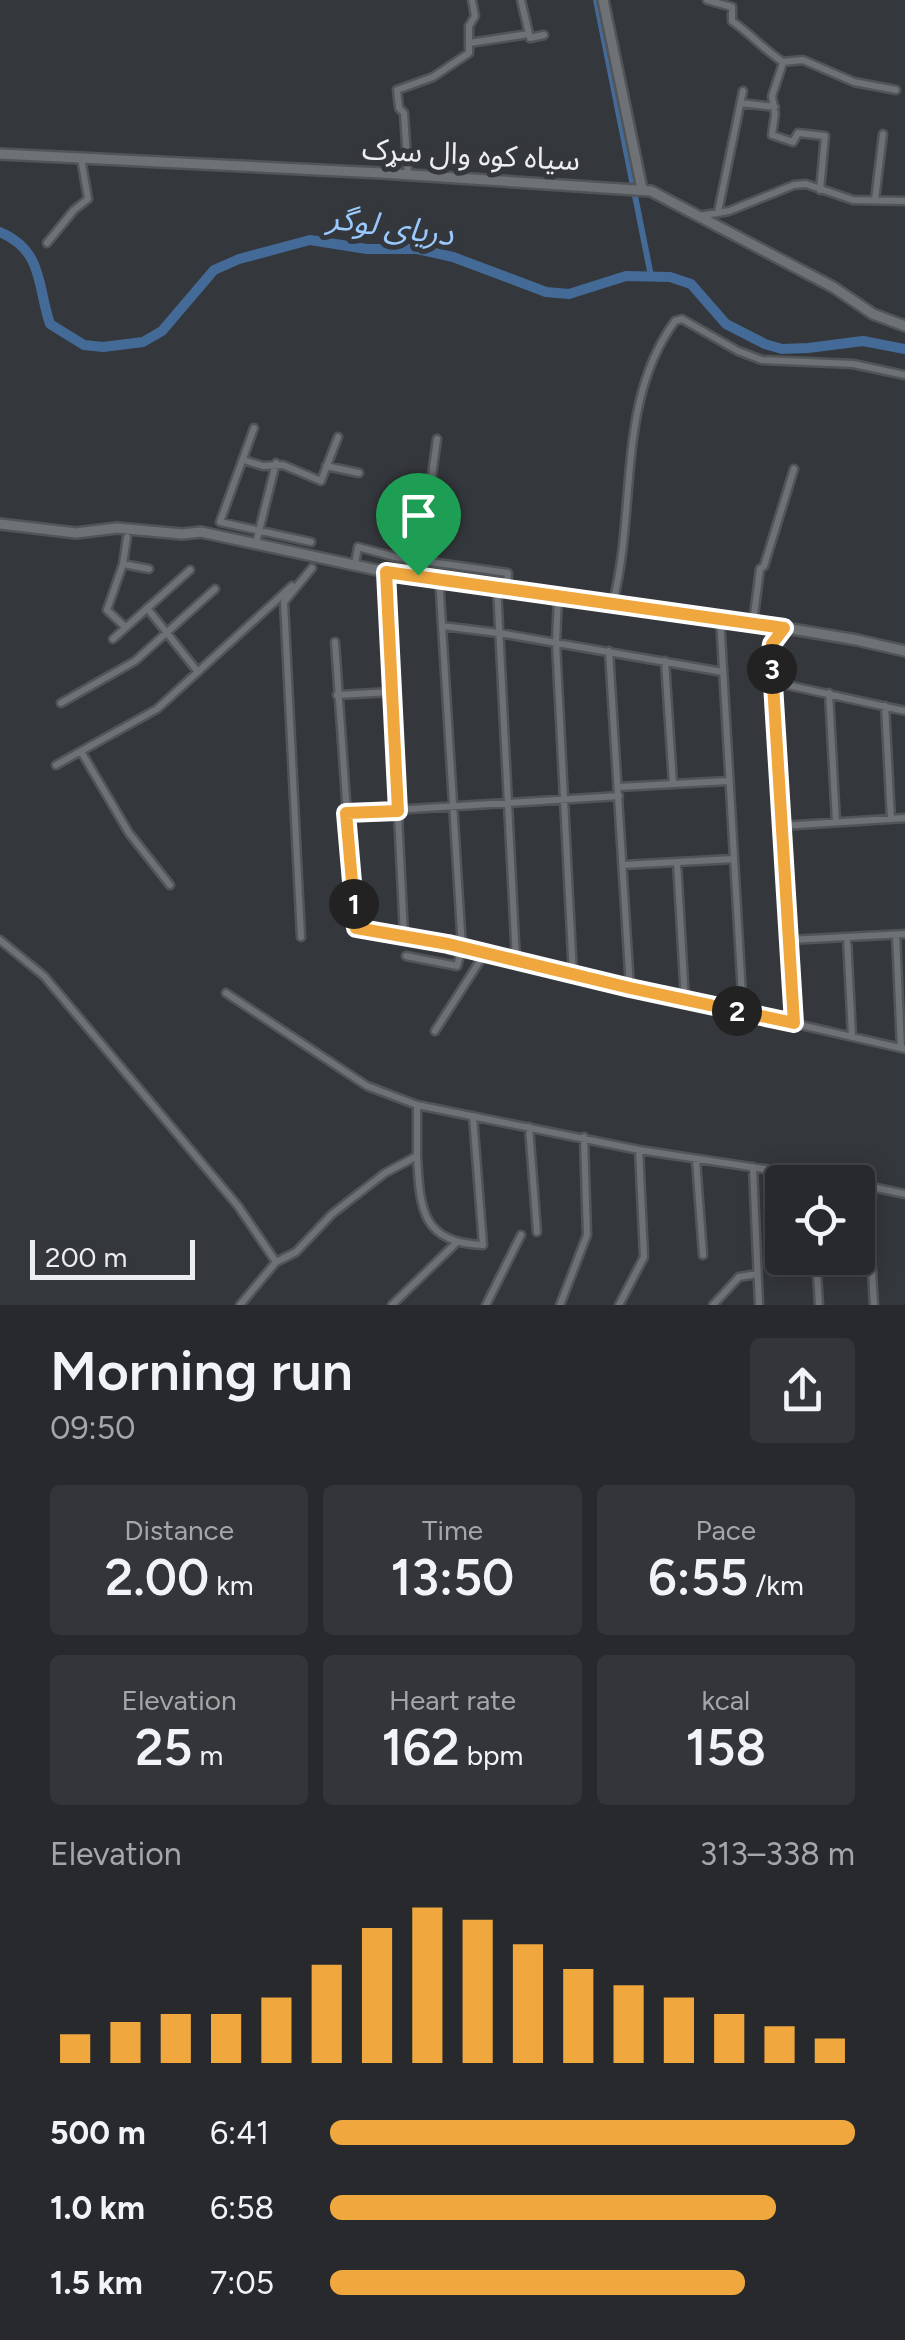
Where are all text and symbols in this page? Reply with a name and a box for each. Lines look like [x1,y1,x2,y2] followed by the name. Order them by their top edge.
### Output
[361,130,581,178] street label: سیاه کوه وال سړک
[323,198,457,254] water label: دریای لوگر
[376,473,461,576] pin
[391,488,446,543] icon: arrive
[747,644,797,694] pin: 3
[764,652,780,686] text: 3
[329,879,379,929] pin: 1
[348,887,360,921] text: 1
[712,986,762,1036] pin: 2
[729,994,745,1028] text: 2
[765,1165,875,1275] map controls
[765,1165,875,1275] button: locate
[30,1235,195,1280] scale bar
[45,1240,127,1274] text: 200 m
[50,1338,353,1404] text: Morning run
[750,1338,855,1443] button: share
[50,1409,136,1447] text: 09:50
[124,1513,234,1547] text: Distance
[422,1513,483,1547] text: Time
[696,1513,756,1547] text: Pace
[105,1547,209,1608] text: 2.00
[391,1547,514,1608] text: 13:50
[648,1547,749,1608] text: 6:55
[209,1568,254,1602] text: km
[749,1568,804,1602] text: /km
[122,1683,237,1717] text: Elevation
[389,1683,516,1717] text: Heart rate
[701,1683,750,1717] text: kcal
[135,1717,193,1778] text: 25
[382,1717,460,1778] text: 162
[686,1717,766,1778] text: 158
[193,1738,223,1772] text: m
[460,1738,523,1772] text: bpm
[50,1835,182,1873] text: Elevation
[700,1835,855,1873] text: 313–338 m
[50,2114,146,2152] text: 500 m
[210,2114,269,2152] text: 6:41
[50,2189,145,2227] text: 1.0 km
[210,2189,274,2227] text: 6:58
[50,2264,143,2302] text: 1.5 km
[210,2264,274,2302] text: 7:05

